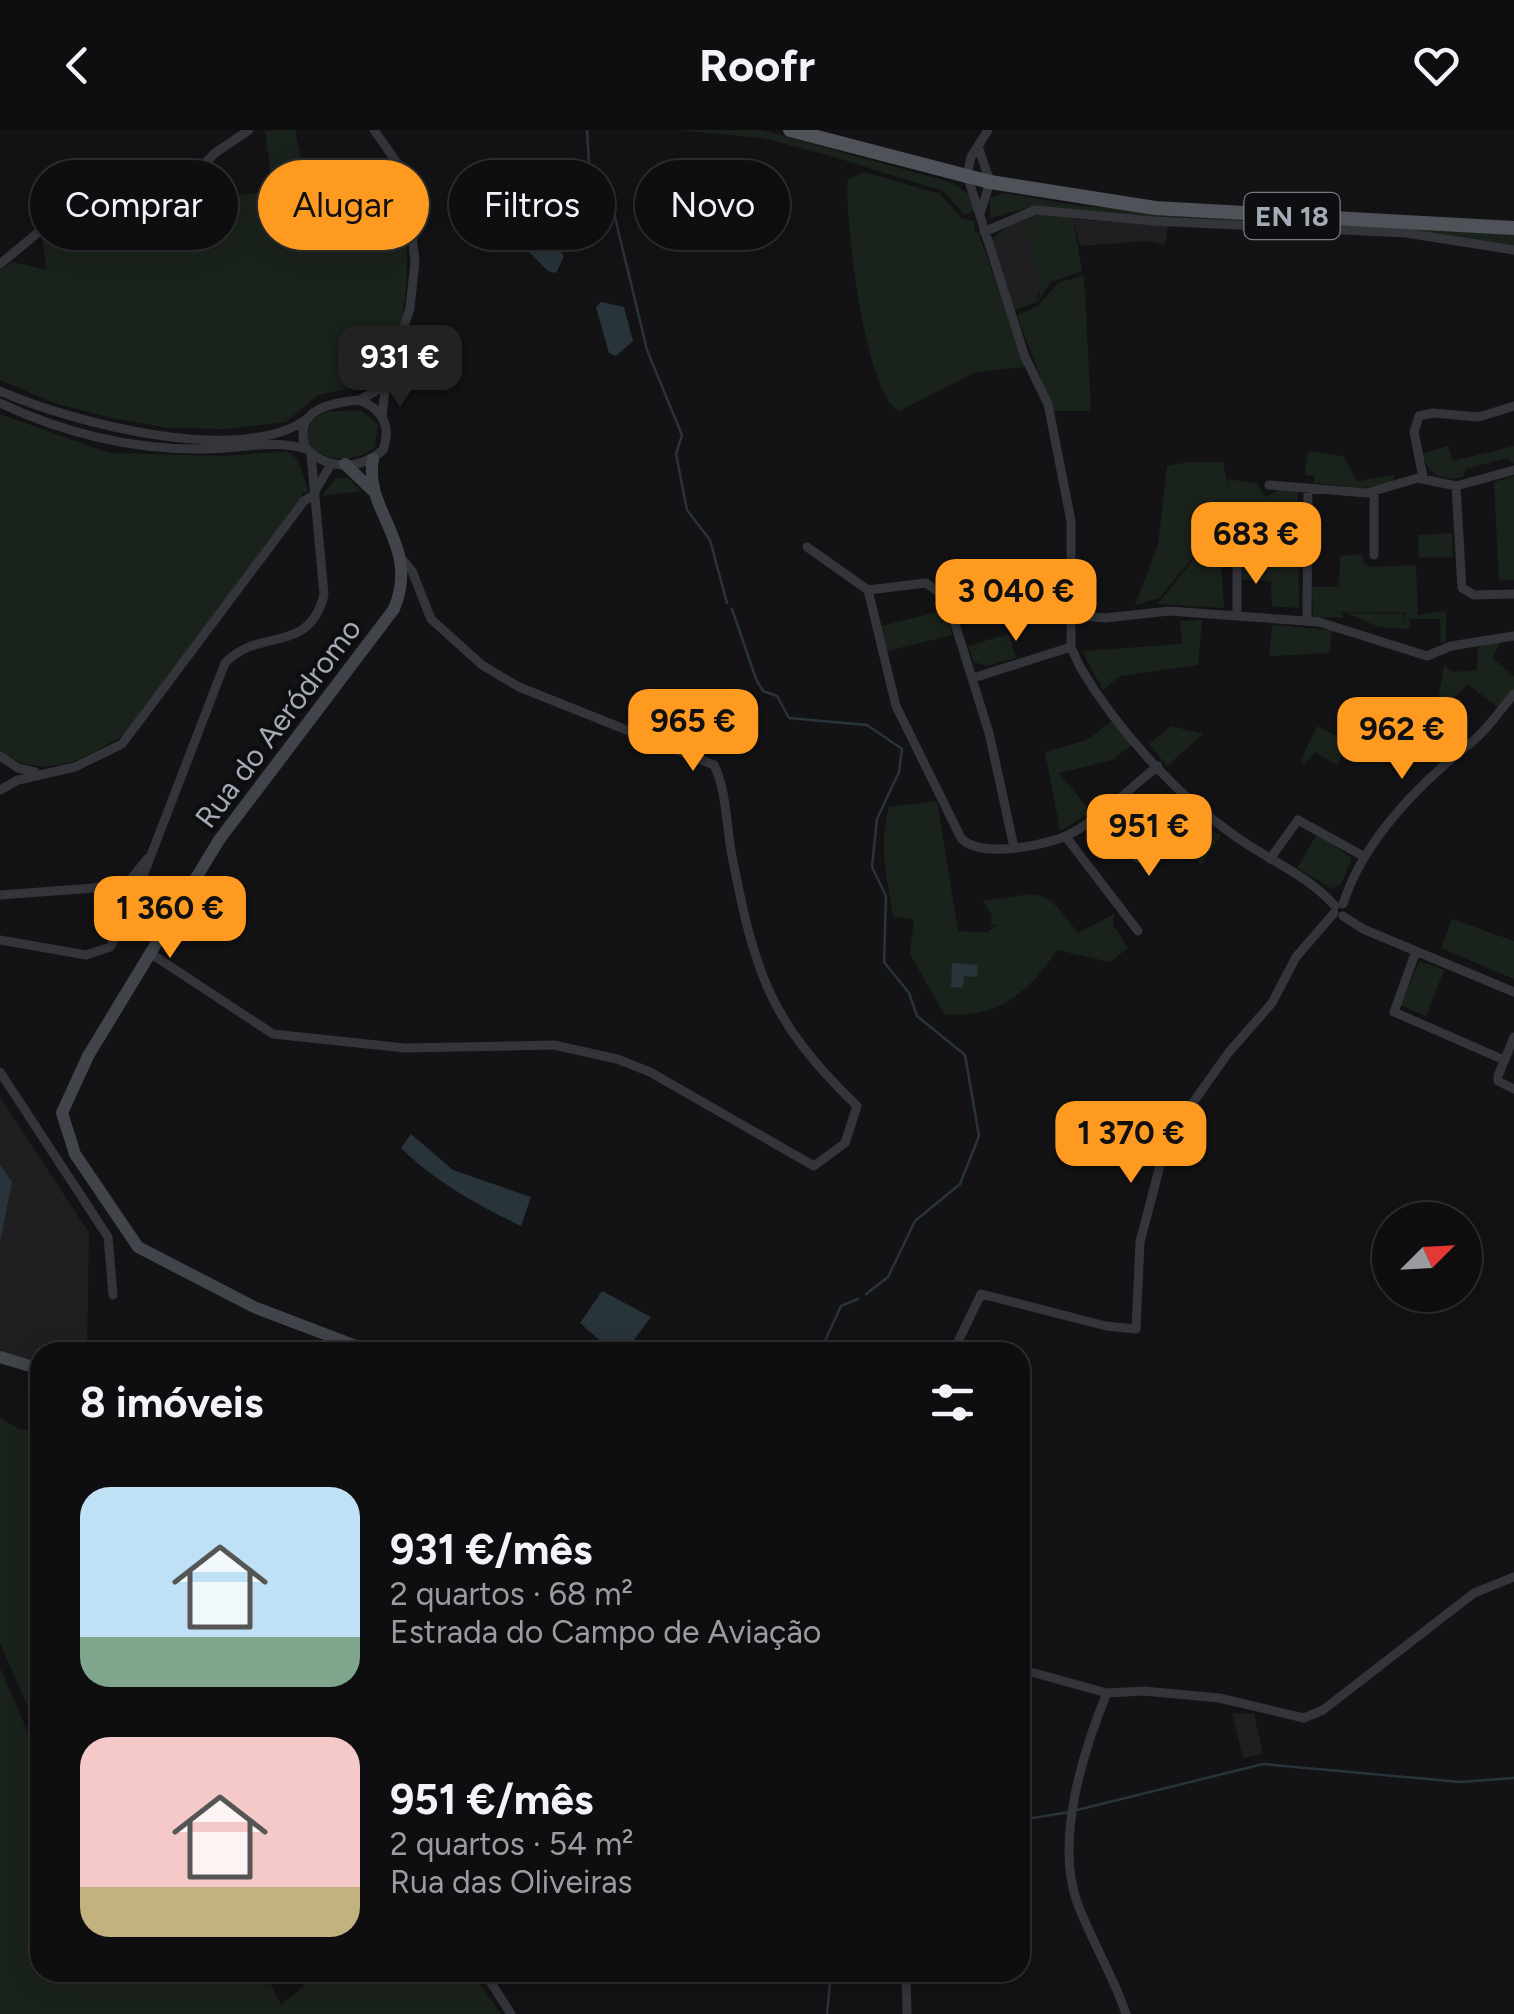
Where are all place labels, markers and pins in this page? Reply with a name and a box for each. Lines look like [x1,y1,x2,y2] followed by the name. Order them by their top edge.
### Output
[330,325,470,410] pin: 931 €
[1186,502,1326,587] pin: 683 €
[924,559,1108,644] pin: 3 040 €
[623,689,763,774] pin: 965 €
[1332,697,1472,782] pin: 962 €
[1079,794,1219,879] pin: 951 €
[78,876,262,961] pin: 1 360 €
[1039,1101,1223,1186] pin: 1 370 €

